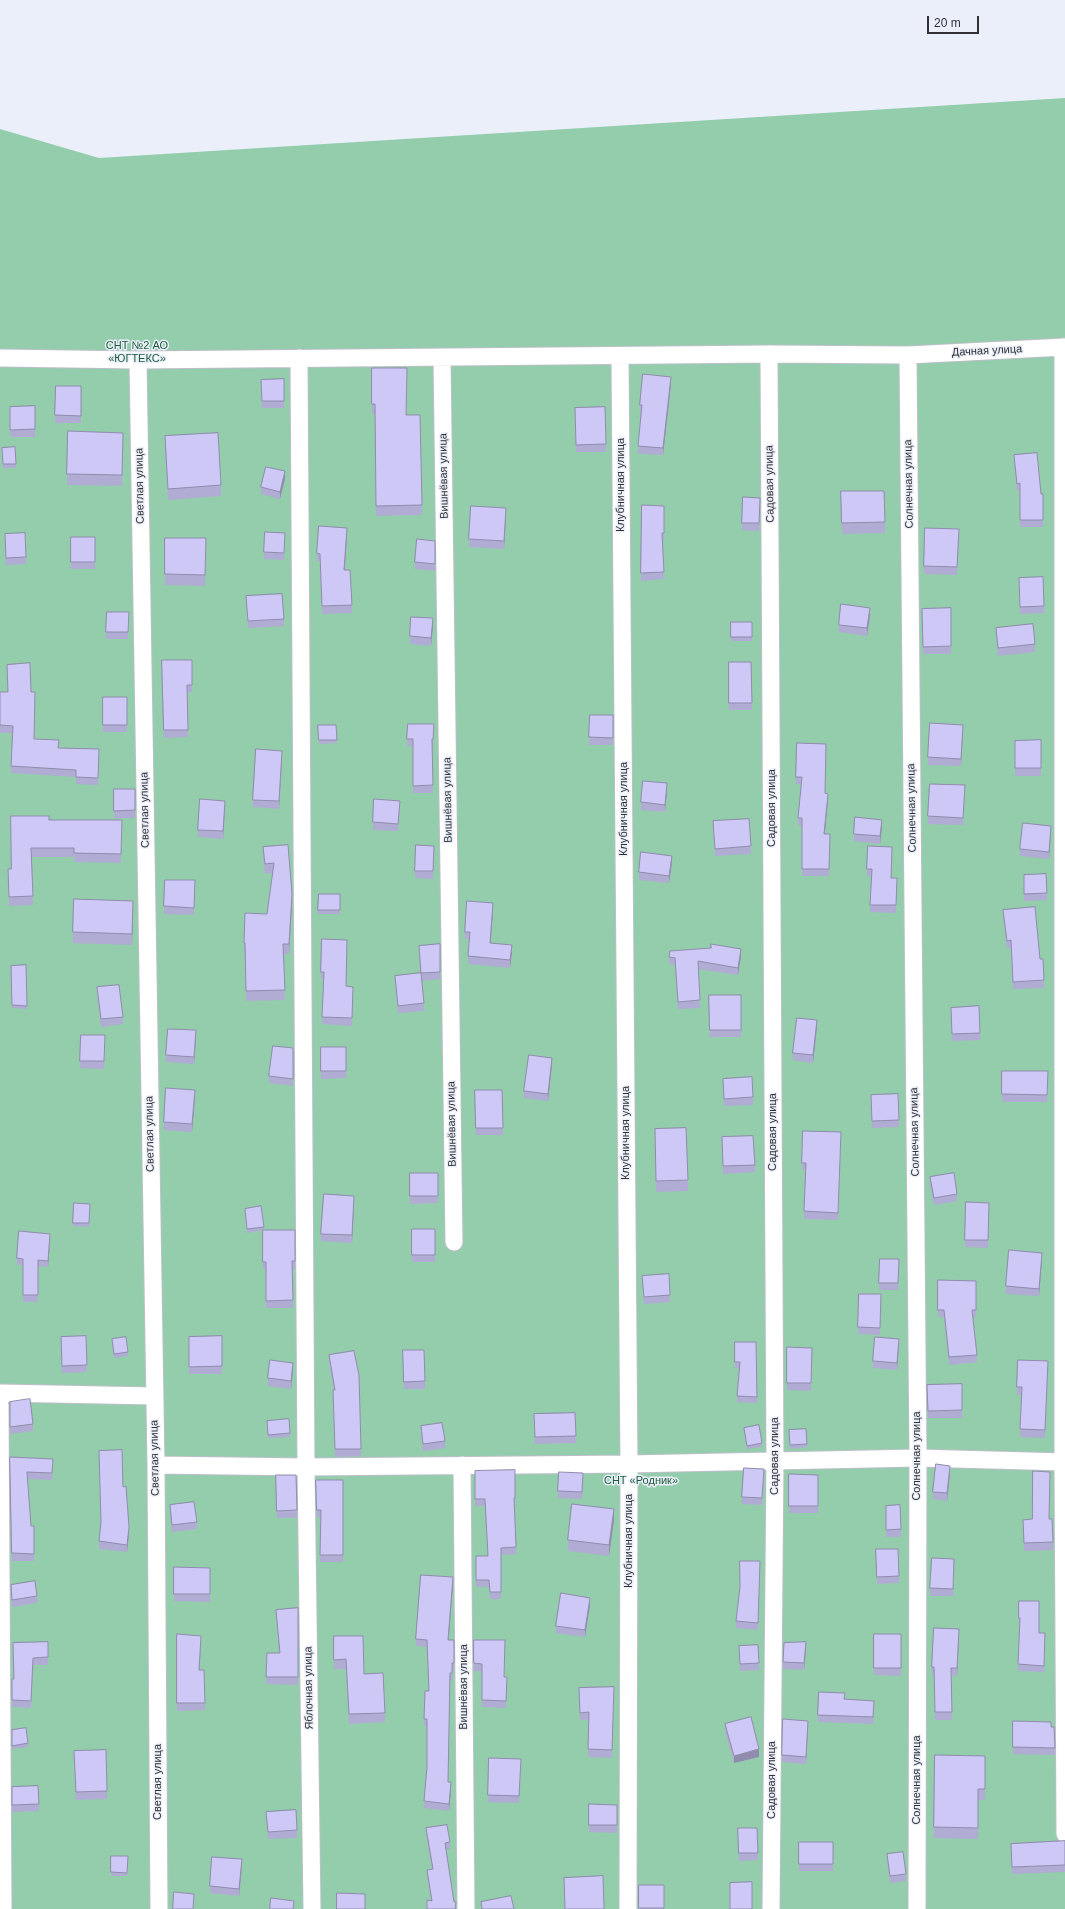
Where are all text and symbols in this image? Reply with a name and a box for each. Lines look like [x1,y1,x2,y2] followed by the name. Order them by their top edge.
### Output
[929,8,981,34] scale bar
[934,16,961,30] text: 20 m
[106,339,168,365] park label: СНТ №2 АО «ЮГТЕКС»
[951,343,1023,359] street label: Дачная улица
[437,433,451,519] street label: Вишнёвая улица
[614,438,628,532] street label: Клубничная улица
[902,439,916,529] street label: Солнечная улица
[763,445,777,523] street label: Садовая улица
[133,448,147,524] street label: Светлая улица
[441,757,455,843] street label: Вишнёвая улица
[617,762,631,856] street label: Клубничная улица
[905,763,919,853] street label: Солнечная улица
[765,769,779,847] street label: Садовая улица
[138,772,152,848] street label: Светлая улица
[445,1081,459,1167] street label: Вишнёвая улица
[619,1086,633,1180] street label: Клубничная улица
[908,1087,922,1177] street label: Солнечная улица
[766,1093,780,1171] street label: Садовая улица
[143,1096,157,1172] street label: Светлая улица
[910,1411,924,1501] street label: Солнечная улица
[768,1417,782,1495] street label: Садовая улица
[148,1420,162,1496] street label: Светлая улица
[604,1474,678,1488] park label: СНТ «Родник»
[622,1494,636,1588] street label: Клубничная улица
[457,1644,471,1730] street label: Вишнёвая улица
[302,1646,316,1730] street label: Яблочная улица
[910,1735,924,1825] street label: Солнечная улица
[765,1741,779,1819] street label: Садовая улица
[151,1744,165,1820] street label: Светлая улица

